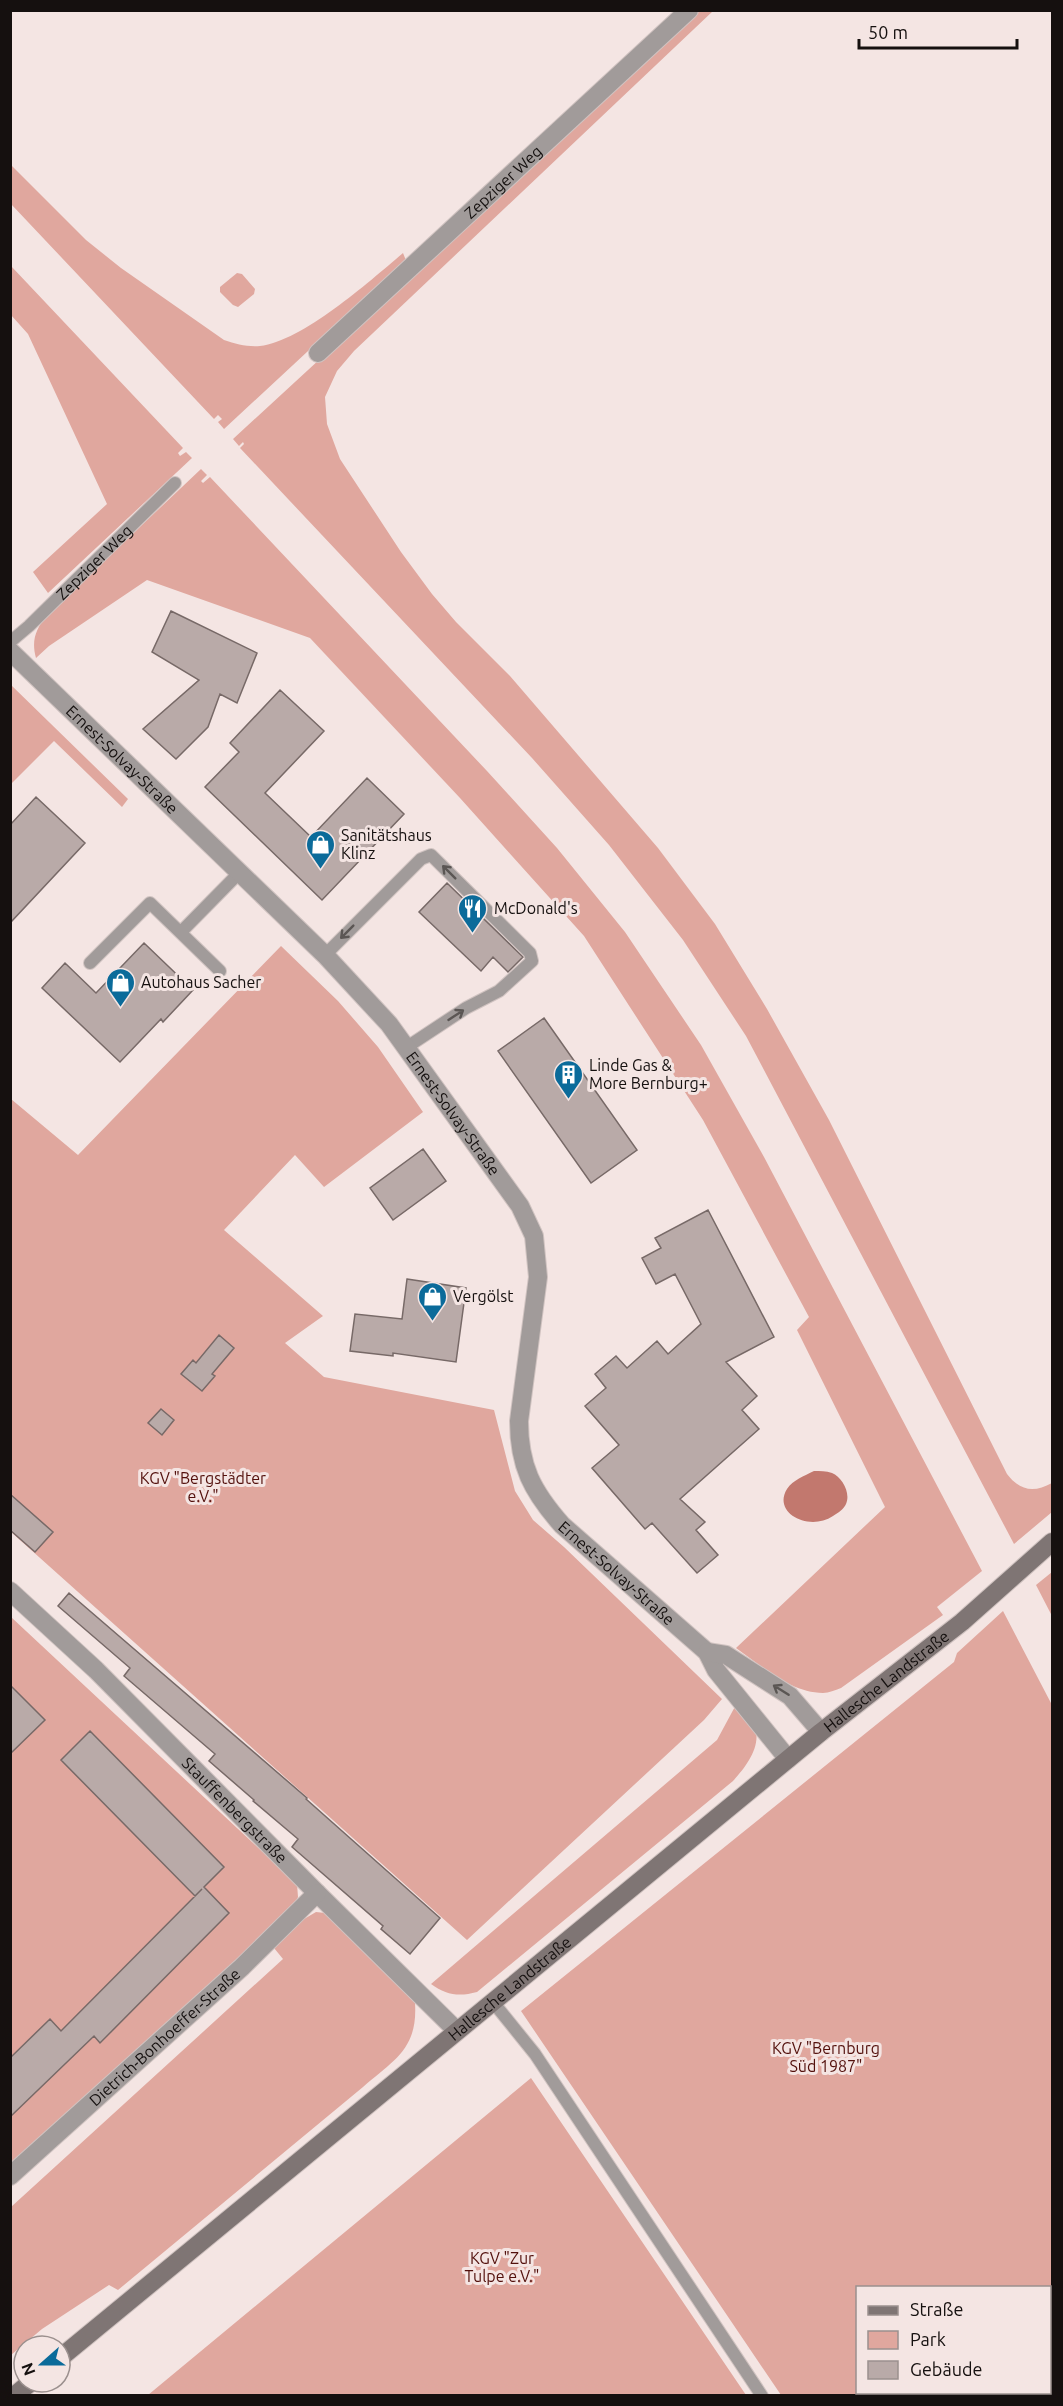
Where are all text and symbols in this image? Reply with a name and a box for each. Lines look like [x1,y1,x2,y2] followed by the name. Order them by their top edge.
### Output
[859,12,1016,50] scale bar
[868,22,908,42] text: 50 m
[461,142,545,222] street label: Zepziger Weg
[53,521,136,603] street label: Zepziger Weg
[63,701,182,817] street label: Ernest-Solvay-Straße
[341,826,432,862] place label: Sanitätshaus Klinz
[304,828,336,870] shop icon: Sanitätshaus Klinz
[441,865,456,880] one-way arrow
[457,892,489,934] restaurant icon: McDonald's
[494,899,578,917] place label: McDonald's
[339,925,354,940] one-way arrow
[104,966,136,1008] shop icon: Autohaus Sacher
[141,973,261,991] place label: Autohaus Sacher
[448,1009,464,1021] one-way arrow
[403,1048,504,1179] street label: Ernest-Solvay-Straße
[589,1056,708,1092] place label: Linde Gas & More Bernburg+
[552,1058,584,1100] building icon: Linde Gas & More Bernburg+
[416,1280,448,1322] shop icon: Vergölst
[453,1287,514,1305] place label: Vergölst
[140,1469,266,1505] park label: KGV "Bergstädter e.V."
[555,1517,678,1628] street label: Ernest-Solvay-Straße
[820,1627,952,1736] street label: Hallesche Landstraße
[773,1683,790,1695] one-way arrow
[179,1753,291,1867] street label: Stauffenbergstraße
[444,1933,575,2044] street label: Hallesche Landstraße
[86,1964,244,2109] street label: Dietrich-Bonhoeffer-Straße
[772,2039,880,2075] park label: KGV "Bernburg Süd 1987"
[465,2249,539,2285] park label: KGV "Zur Tulpe e.V."
[856,2286,1051,2394] legend
[910,2299,963,2319] text: Straße
[910,2329,946,2349] text: Park
[12,2334,72,2394] north arrow
[910,2359,982,2379] text: Gebäude
[17,2361,39,2378] text: N

